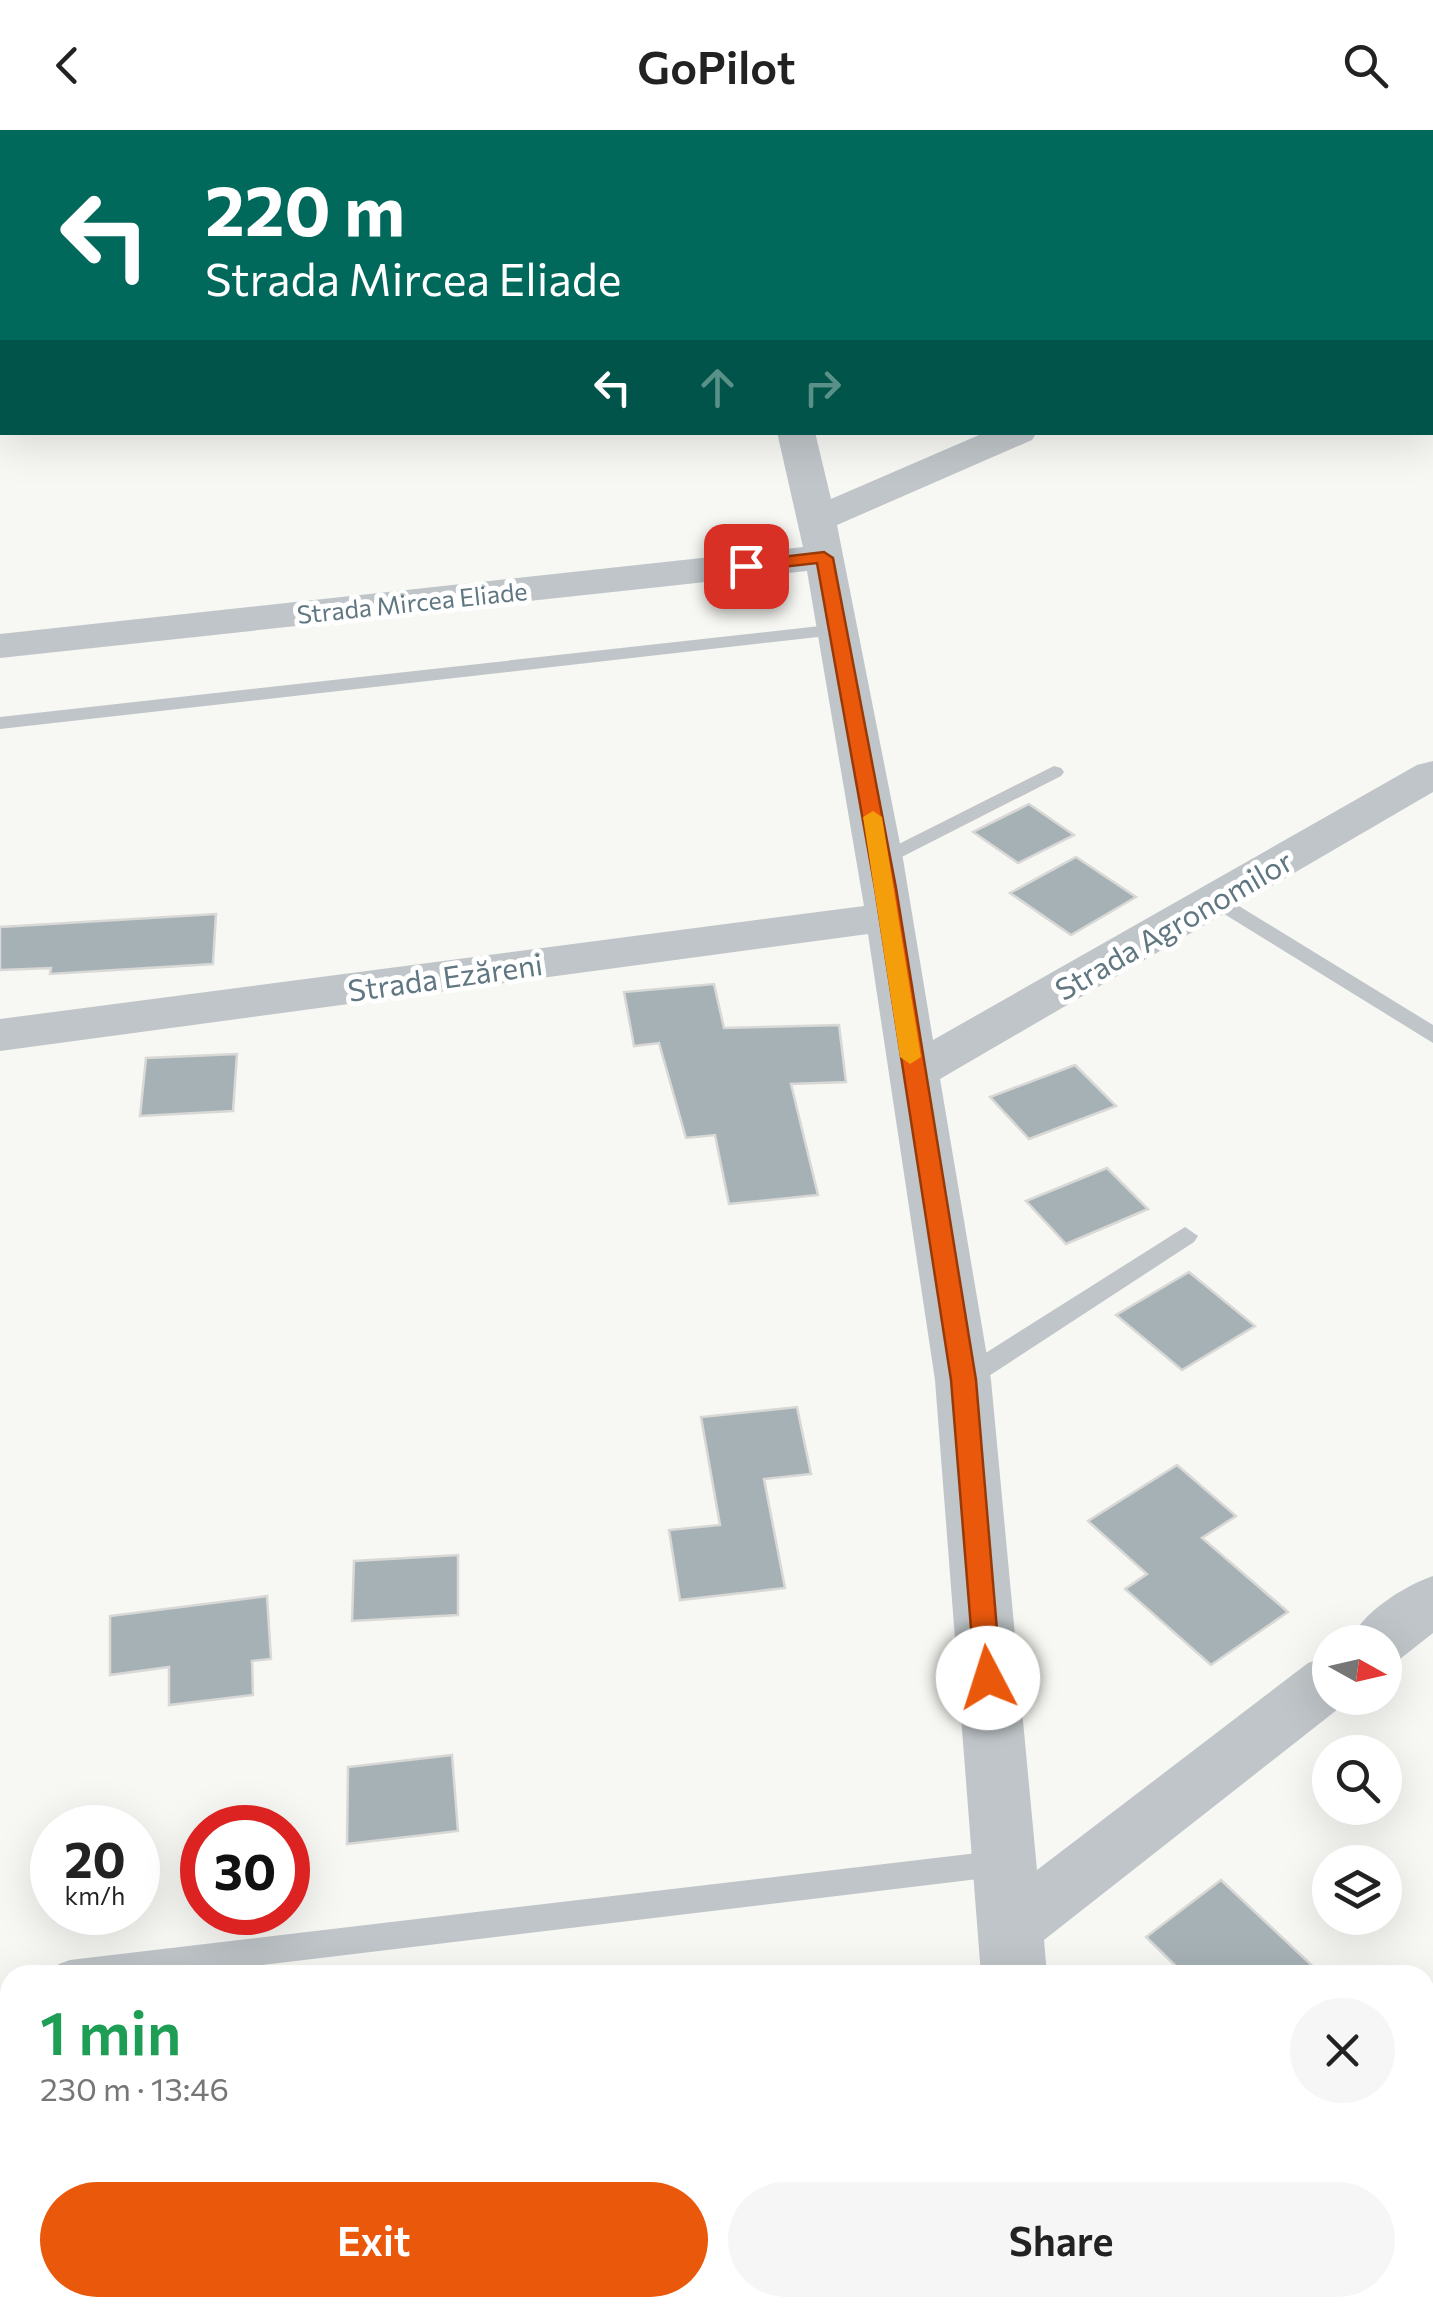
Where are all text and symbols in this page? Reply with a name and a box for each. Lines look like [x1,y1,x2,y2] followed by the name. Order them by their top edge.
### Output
[40,38,95,93] icon: back
[637,38,796,93] text: GoPilot
[1338,38,1393,93] icon: search
[205,165,405,250] text: 220 m
[40,170,170,300] icon: left
[205,250,622,305] text: Strada Mircea Eliade
[585,360,640,415] icon: left
[690,360,745,415] icon: ahead
[795,360,850,415] icon: right
[704,524,789,609] pin
[719,539,774,594] icon: arrive
[295,575,529,629] street label: Strada Mircea Eliade
[1048,841,1298,1007] street label: Strada Agronomilor
[345,944,545,1008] street label: Strada Ezăreni
[1312,1625,1402,1715] north arrow
[1312,1625,1402,1935] map controls
[936,1626,1040,1730] position arrow
[1312,1735,1402,1825] button: search
[180,1805,310,1935] speed limit sign: 30
[64,1827,126,1888] text: 20
[1312,1845,1402,1935] button: layers
[65,1880,125,1910] text: km/h
[40,1994,181,2067] text: 1 min
[1290,1998,1395,2103] button: close
[40,2068,229,2108] text: 230 m · 13:46
[40,2182,708,2297] button: Exit
[728,2182,1395,2297] button: Share

